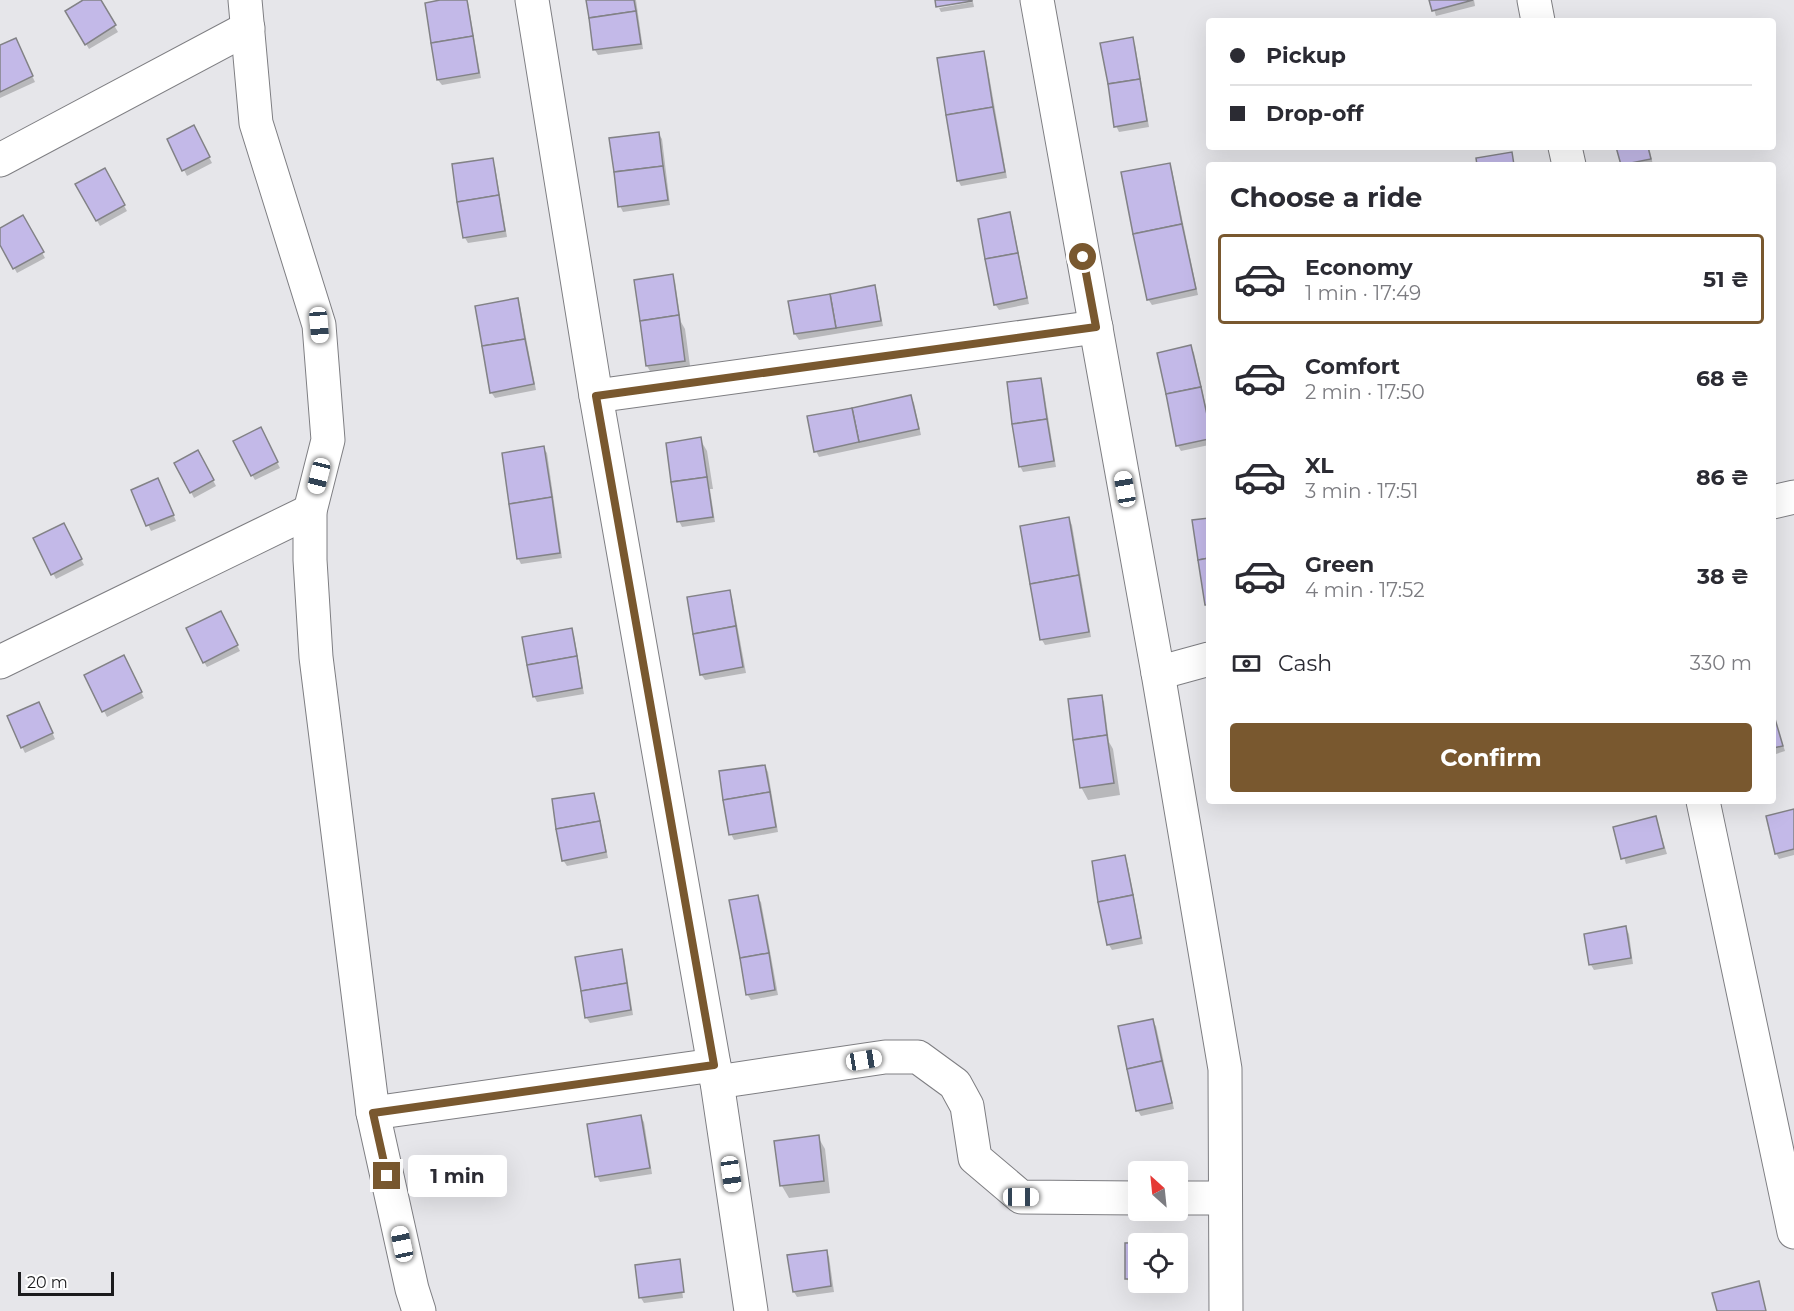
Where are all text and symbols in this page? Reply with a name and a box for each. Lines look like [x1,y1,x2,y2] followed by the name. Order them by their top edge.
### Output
[1266,42,1346,69] text: Pickup
[1266,100,1364,127] text: Drop-off
[1230,181,1422,214] text: Choose a ride
[1069,243,1096,270] route start
[1233,252,1287,306] icon: car
[1305,254,1413,281] text: Economy
[1703,266,1749,293] text: 51 ₴
[1305,281,1421,305] text: 1 min · 17:49
[308,306,330,344] car
[1233,351,1287,405] icon: car
[1305,353,1400,380] text: Comfort
[1696,365,1749,392] text: 68 ₴
[1305,380,1425,404] text: 2 min · 17:50
[1233,450,1287,504] icon: car
[1305,452,1334,479] text: XL
[306,456,332,496] car
[1696,464,1749,491] text: 86 ₴
[1113,470,1137,508] car
[1305,479,1419,503] text: 3 min · 17:51
[1233,549,1287,603] icon: car
[1305,551,1374,578] text: Green
[1697,563,1749,590] text: 38 ₴
[1305,578,1425,602] text: 4 min · 17:52
[1230,647,1263,680] icon: cash
[1278,650,1332,677] text: Cash
[1690,651,1752,675] text: 330 m
[1230,723,1752,792] button: Confirm
[845,1048,883,1072] car
[408,1155,507,1197] callout: 1 min
[720,1155,742,1193] car
[1128,1161,1188,1221] north arrow
[1128,1161,1188,1293] map controls
[373,1162,400,1189] route end
[430,1164,485,1188] text: 1 min
[1003,1188,1039,1206] car
[389,1225,415,1263] car
[1128,1233,1188,1293] button: locate
[18,1269,114,1296] scale bar
[27,1273,68,1292] text: 20 m

